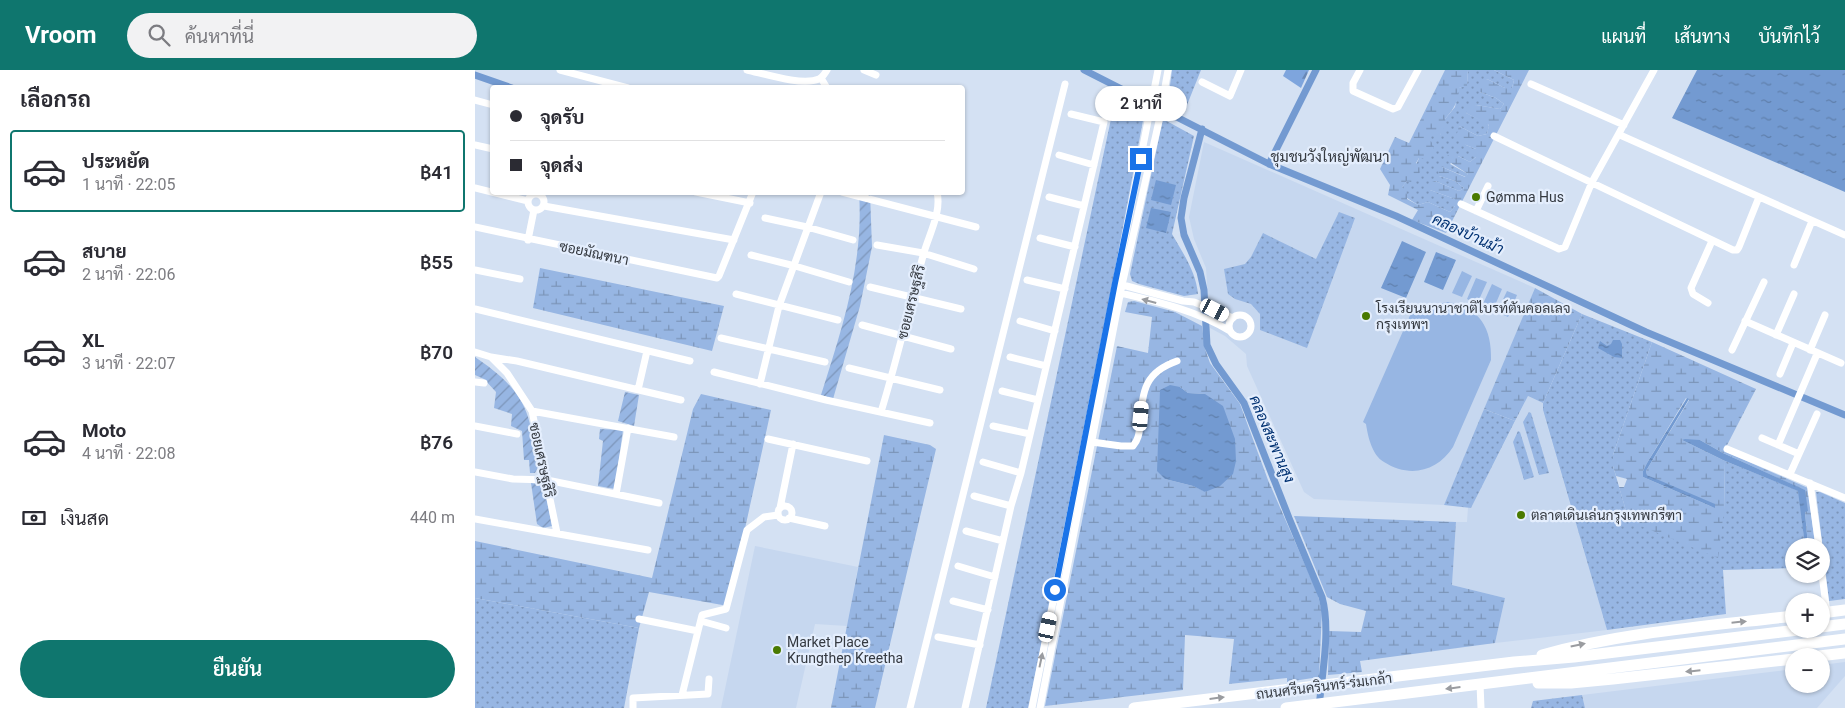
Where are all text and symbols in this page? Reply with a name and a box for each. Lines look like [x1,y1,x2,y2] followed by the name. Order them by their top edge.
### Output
[127,13,477,58] search box
[25,21,97,49] text: Vroom
[145,21,173,49] icon: search
[185,25,254,48] text: ค้นหาที่นี่
[1601,26,1646,47] text: แผนที่
[1674,26,1730,47] text: เส้นทาง
[1758,26,1820,47] text: บันทึกไว้
[20,87,91,112] text: เลือกรถ
[1095,87,1187,122] callout: 2 นาที
[1120,94,1162,113] text: 2 นาที
[540,106,584,129] text: จุดรับ
[1270,147,1390,168] district label: ชุมชนวังใหญ่พัฒนา
[1130,148,1152,170] route end
[22,149,67,194] icon: car
[82,150,150,173] text: ประหยัด
[540,154,583,177] text: จุดส่ง
[420,161,453,184] text: ฿41
[82,175,175,194] text: 1 นาที · 22:05
[1486,189,1564,205] place label: Gømma Hus
[1470,191,1482,203] marker: Gømma Hus
[1430,209,1507,258] water label: คลองบ้านม้า
[558,238,630,268] street label: ซอยมัณฑนา
[22,239,67,284] icon: car
[82,240,127,263] text: สบาย
[420,251,453,274] text: ฿55
[894,263,929,341] street label: ซอยเศรษฐสิริ
[82,265,175,284] text: 2 นาที · 22:06
[1141,296,1156,304] one-way arrow
[1198,297,1231,323] car
[1375,299,1571,334] place label: โรงเรียนนานาชาติไบรท์ตันคอลเลจ กรุงเทพฯ
[1360,310,1372,322] marker: โรงเรียนนานาชาติไบรท์ตันคอลเลจ กรุงเทพฯ
[22,329,67,374] icon: car
[82,329,104,352] text: XL
[420,341,453,364] text: ฿70
[82,354,175,373] text: 3 นาที · 22:07
[1245,393,1299,486] water label: คลองสะพานสูง
[1132,400,1149,432] car
[22,419,67,464] icon: car
[82,419,126,442] text: Moto
[525,421,558,499] street label: ซอยเศรษฐสิริ
[420,431,453,454] text: ฿76
[82,444,175,463] text: 4 นาที · 22:08
[20,504,48,532] icon: cash
[1531,506,1682,525] place label: ตลาดเดินเล่นกรุงเทพกรีฑา
[60,507,109,530] text: เงินสด
[410,508,455,527] text: 440 m
[1515,509,1527,521] marker: ตลาดเดินเล่นกรุงเทพกรีฑา
[1785,538,1830,693] map controls
[1785,538,1830,583] button: layers
[1044,579,1066,601] route start
[1785,593,1830,638] button: +
[1037,611,1058,643] car
[1731,618,1747,626] one-way arrow
[787,634,903,666] place label: Market Place Krungthep Kreetha
[20,640,455,698] button: ยืนยัน
[1570,641,1586,649] one-way arrow
[771,644,783,656] marker: Market Place Krungthep Kreetha
[1785,648,1830,693] button: −
[1037,653,1045,668] one-way arrow
[1685,667,1701,675] one-way arrow
[1255,669,1393,702] street label: ถนนศรีนครินทร์-ร่มเกล้า
[1445,684,1461,692] one-way arrow
[1209,694,1225,702] one-way arrow

